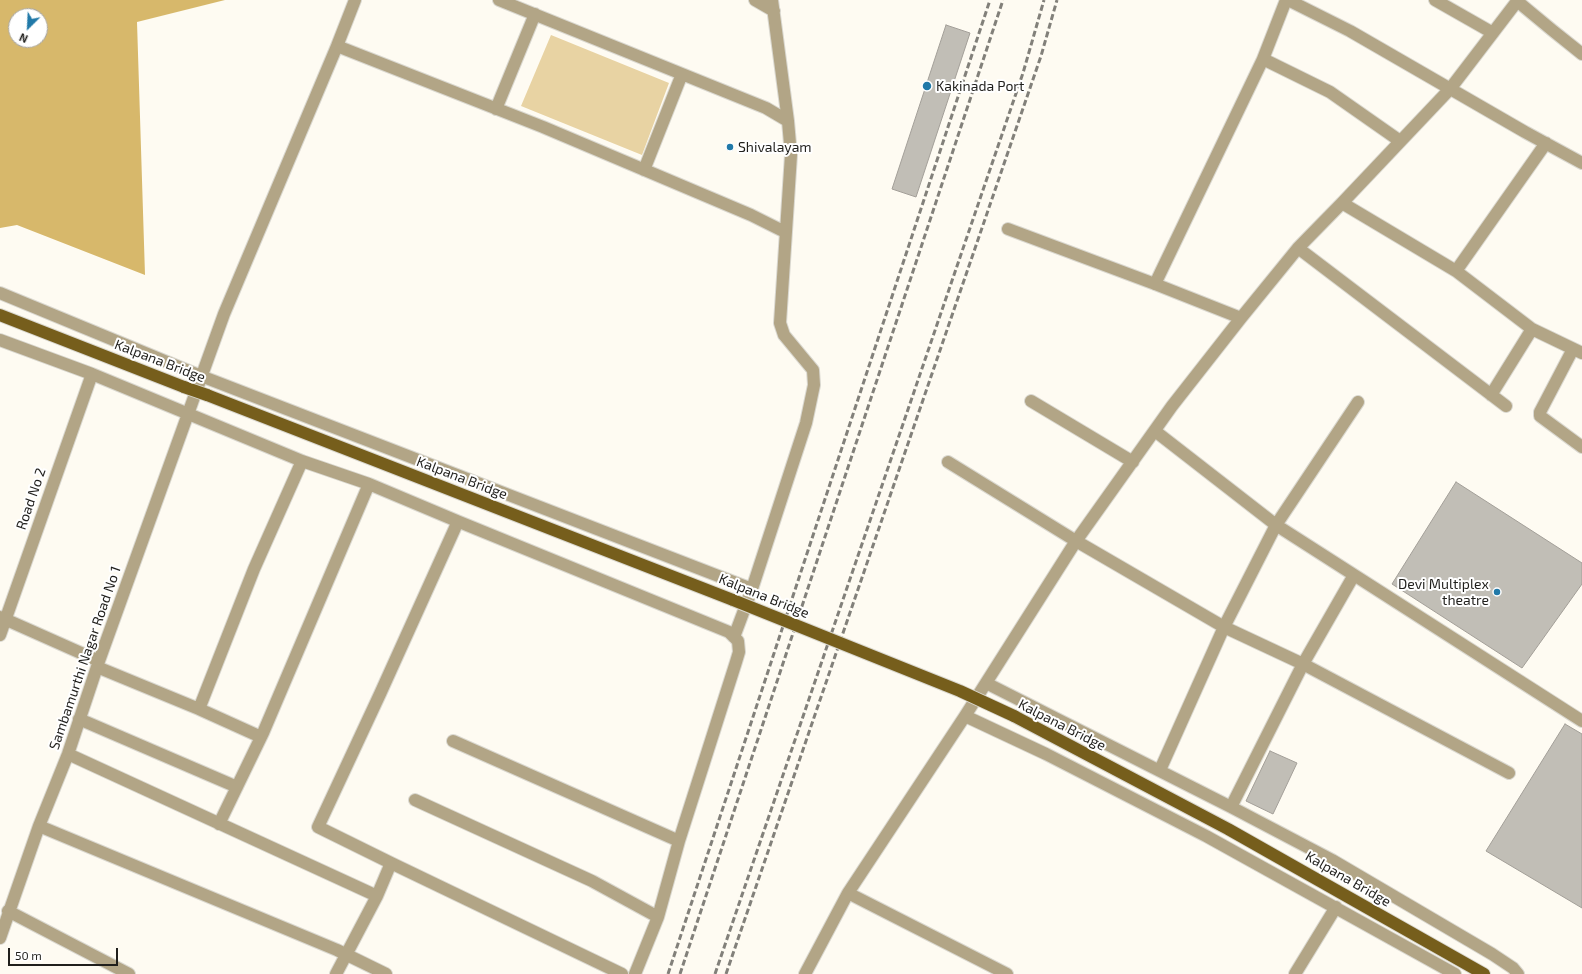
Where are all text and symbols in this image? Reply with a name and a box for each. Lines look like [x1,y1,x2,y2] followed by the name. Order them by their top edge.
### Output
[8,8,48,48] north arrow
[17,31,30,46] text: N
[936,78,1024,94] place label: Kakinada Port
[921,80,933,92] marker: Kakinada Port
[738,139,812,155] place label: Shivalayam
[725,142,735,152] marker: Shivalayam
[112,336,208,386] street label: Kalpana Bridge
[414,453,510,503] street label: Kalpana Bridge
[13,466,49,532] street label: Road No 2
[46,564,124,752] street label: Sambamurthi Nagar Road No 1
[716,570,812,622] street label: Kalpana Bridge
[1398,576,1489,608] place label: Devi Multiplex theatre
[1492,587,1502,597] marker: Devi Multiplex theatre
[1015,696,1109,754] street label: Kalpana Bridge
[1302,848,1394,910] street label: Kalpana Bridge
[10,940,120,966] scale bar
[15,948,42,962] text: 50 m

